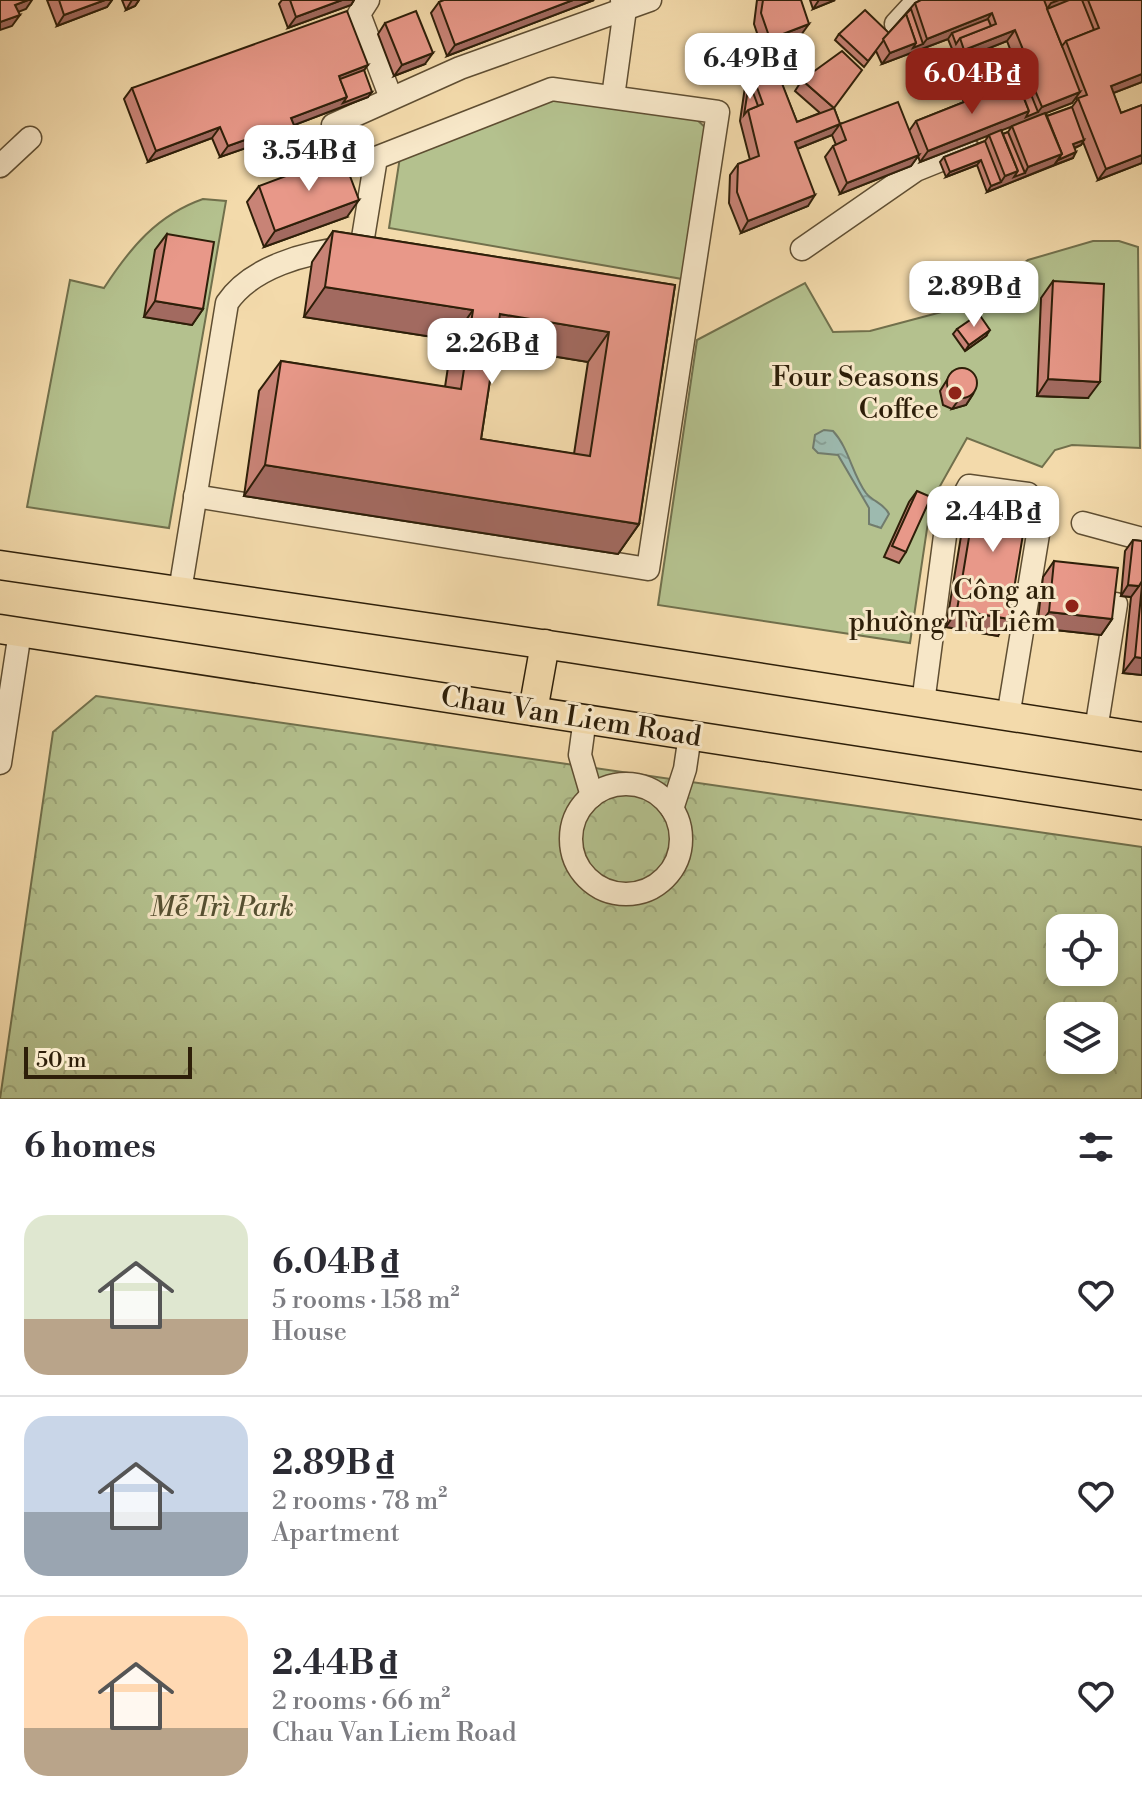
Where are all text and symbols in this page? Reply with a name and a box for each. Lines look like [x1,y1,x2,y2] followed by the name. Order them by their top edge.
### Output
[676,33,824,101] pin: 6.49B ₫
[703,43,797,75] text: 6.49B ₫
[898,48,1046,116] pin: 6.04B ₫
[924,58,1020,90] text: 6.04B ₫
[235,125,383,193] pin: 3.54B ₫
[262,135,356,167] text: 3.54B ₫
[900,261,1048,329] pin: 2.89B ₫
[927,271,1021,303] text: 2.89B ₫
[418,318,566,386] pin: 2.26B ₫
[445,328,539,360] text: 2.26B ₫
[772,360,939,427] place label: Four Seasons Coffee
[946,384,964,402] marker: Four Seasons Coffee
[919,486,1067,554] pin: 2.44B ₫
[945,496,1041,528] text: 2.44B ₫
[849,573,1056,640] place label: Công an phường Từ Liêm
[1063,597,1081,615] marker: Công an phường Từ Liêm
[438,679,704,755] street label: Chau Van Liem Road
[150,890,294,925] park label: Mễ Trì Park
[1046,914,1118,1074] map controls
[1046,914,1118,986] button: locate
[1046,1002,1118,1074] button: layers
[24,1043,192,1079] scale bar
[36,1047,87,1074] text: 50 m
[1074,1125,1118,1169] icon: filters
[24,1126,156,1168] text: 6 homes
[272,1242,399,1284] text: 6.04B ₫
[88,1247,184,1343] icon: home
[1074,1273,1118,1317] icon: heart
[272,1284,460,1316] text: 5 rooms · 158 m²
[272,1316,347,1348] text: House
[272,1443,394,1485] text: 2.89B ₫
[88,1448,184,1544] icon: home
[1074,1474,1118,1518] icon: heart
[272,1485,447,1517] text: 2 rooms · 78 m²
[272,1517,400,1549] text: Apartment
[272,1643,397,1685] text: 2.44B ₫
[88,1648,184,1744] icon: home
[1074,1674,1118,1718] icon: heart
[272,1685,450,1717] text: 2 rooms · 66 m²
[272,1717,516,1749] text: Chau Van Liem Road

